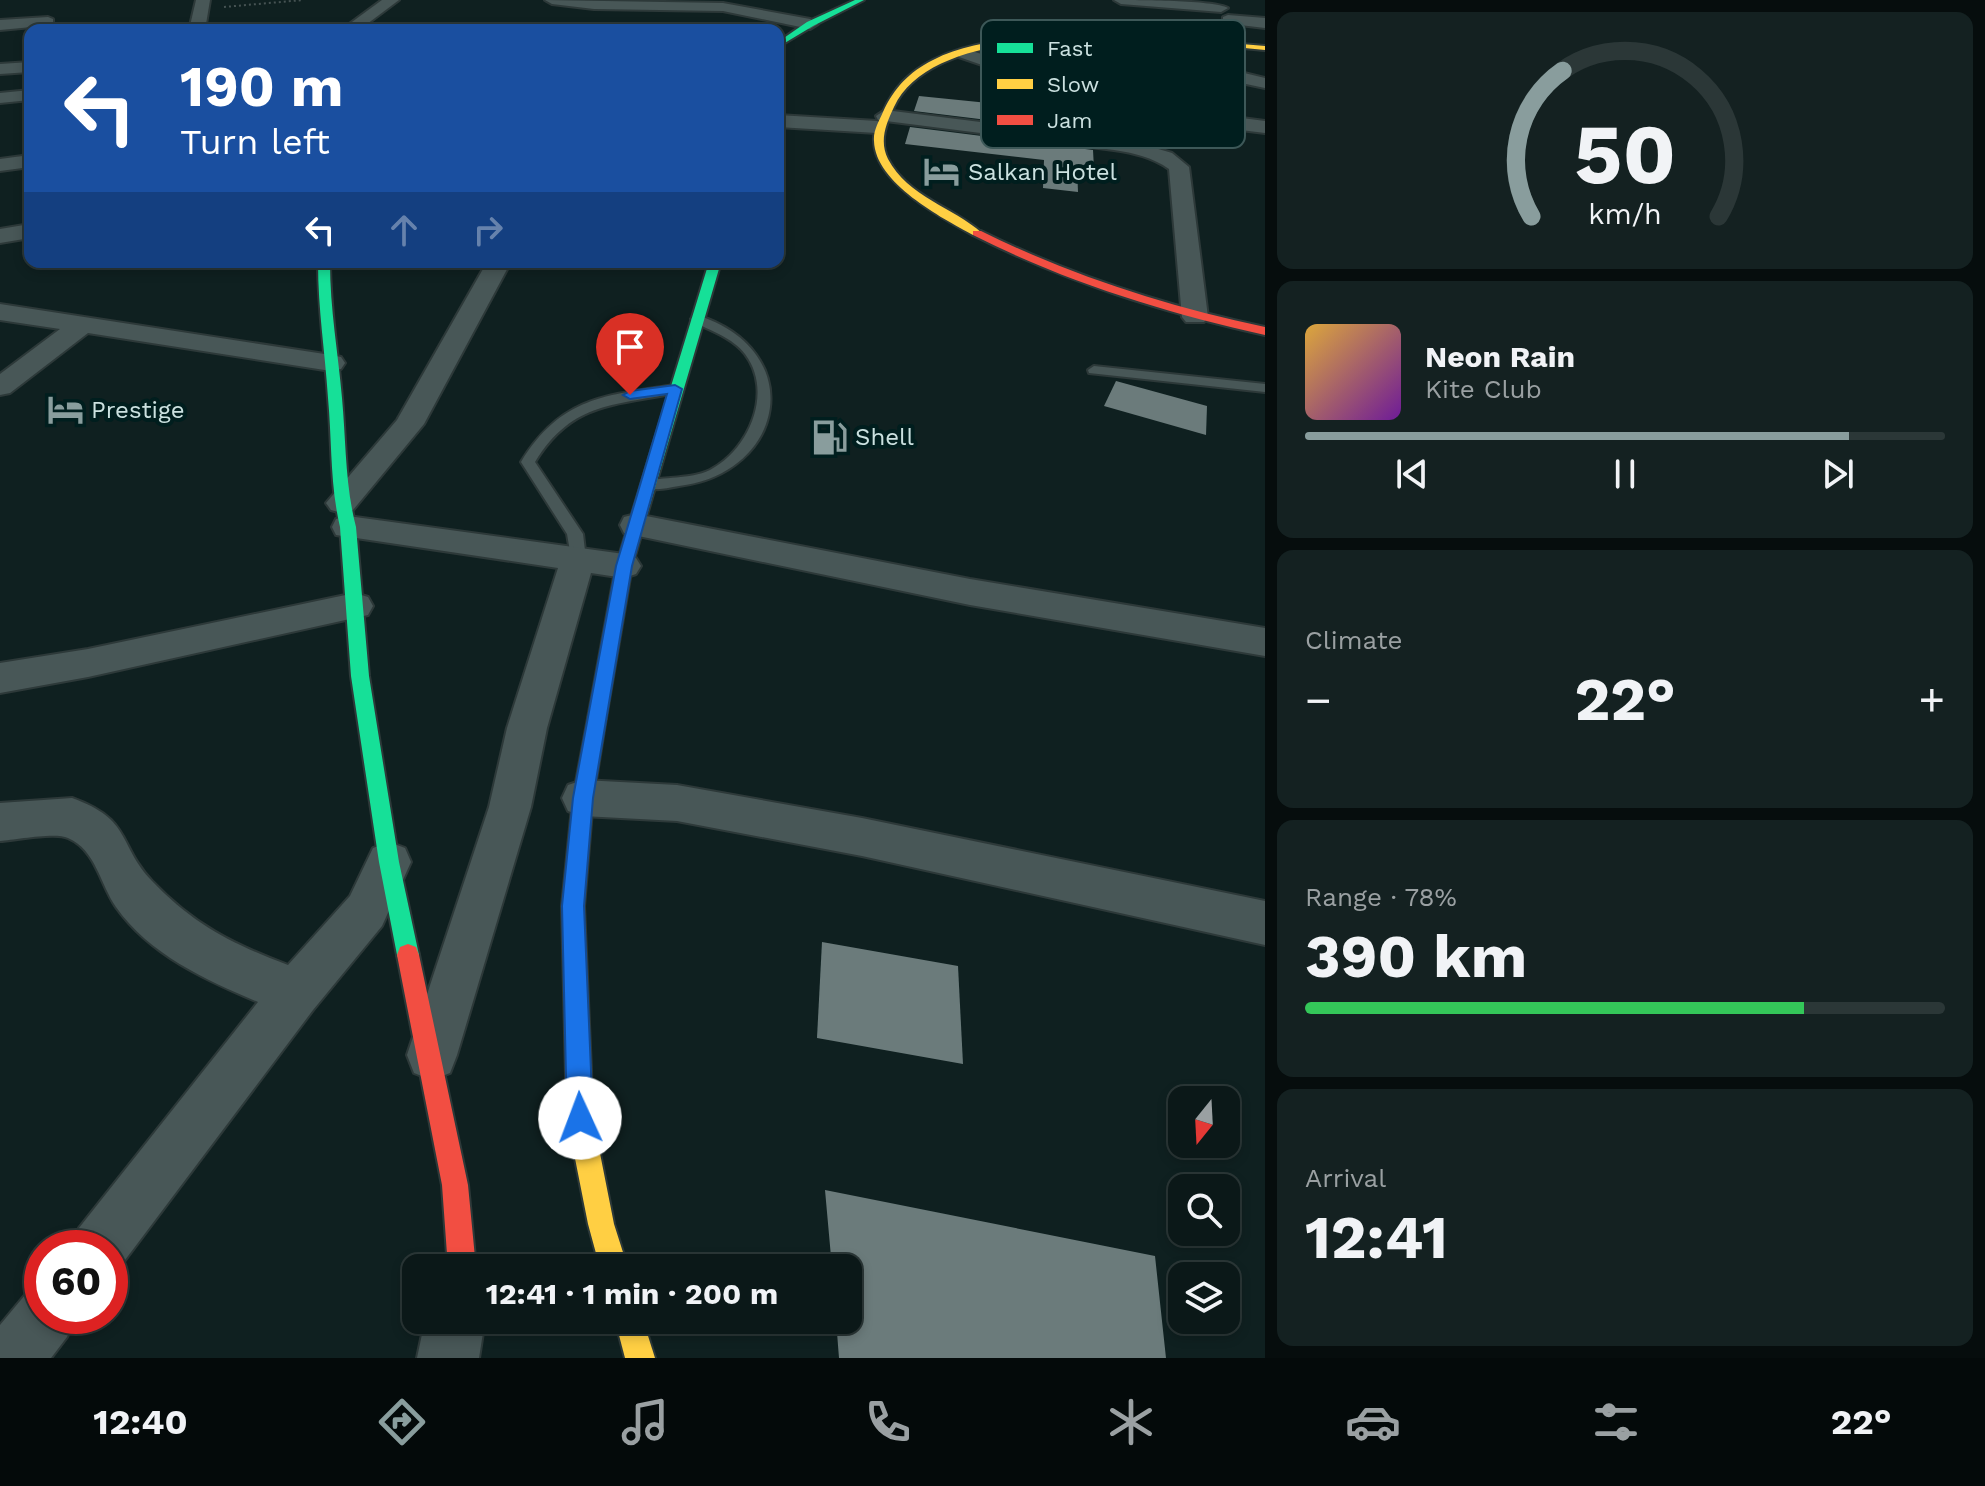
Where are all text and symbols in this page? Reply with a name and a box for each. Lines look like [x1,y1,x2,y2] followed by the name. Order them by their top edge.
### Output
[981,20,1245,148] legend
[1047,36,1093,61] text: Fast
[180,54,343,120] text: 190 m
[48,56,152,160] icon: left
[1047,72,1099,97] text: Slow
[1574,105,1676,202] text: 50
[1047,108,1092,133] text: Jam
[180,121,330,163] text: Turn left
[923,153,961,191] hotel icon: Salkan Hotel
[968,158,1118,186] place label: Salkan Hotel
[1588,197,1662,231] text: km/h
[298,208,342,252] icon: left
[382,208,426,252] icon: ahead
[466,208,510,252] icon: right
[596,313,664,395] pin
[608,325,652,369] icon: arrive
[1425,339,1575,374] text: Neon Rain
[1425,374,1542,404] text: Kite Club
[46,391,84,429] hotel icon: Prestige
[91,396,185,424] place label: Prestige
[810,418,848,456] fuel station icon: Shell
[855,423,914,451] place label: Shell
[1390,452,1434,496] icon: previous
[1603,452,1647,496] icon: pause
[1816,452,1860,496] icon: next
[1305,625,1403,655] text: Climate
[1574,664,1676,735] text: 22°
[1305,674,1332,726] text: −
[1918,674,1945,726] text: +
[1305,882,1457,912] text: Range · 78%
[1305,921,1527,992] text: 390 km
[538,1076,622,1160] position arrow
[1168,1086,1240,1158] north arrow
[1168,1086,1240,1334] map controls
[1305,1163,1386,1193] text: Arrival
[1168,1174,1240,1246] button: search
[1305,1202,1448,1273] text: 12:41
[24,1230,128,1334] speed limit sign: 60
[1168,1262,1240,1334] button: layers
[486,1276,778,1311] text: 12:41 · 1 min · 200 m
[374,1394,430,1450] icon: directions
[617,1394,673,1450] icon: music
[860,1394,916,1450] icon: phone
[1103,1394,1159,1450] icon: climate
[1345,1394,1401,1450] icon: car
[1588,1394,1644,1450] icon: filters
[93,1401,188,1443] text: 12:40
[1831,1401,1892,1443] text: 22°

